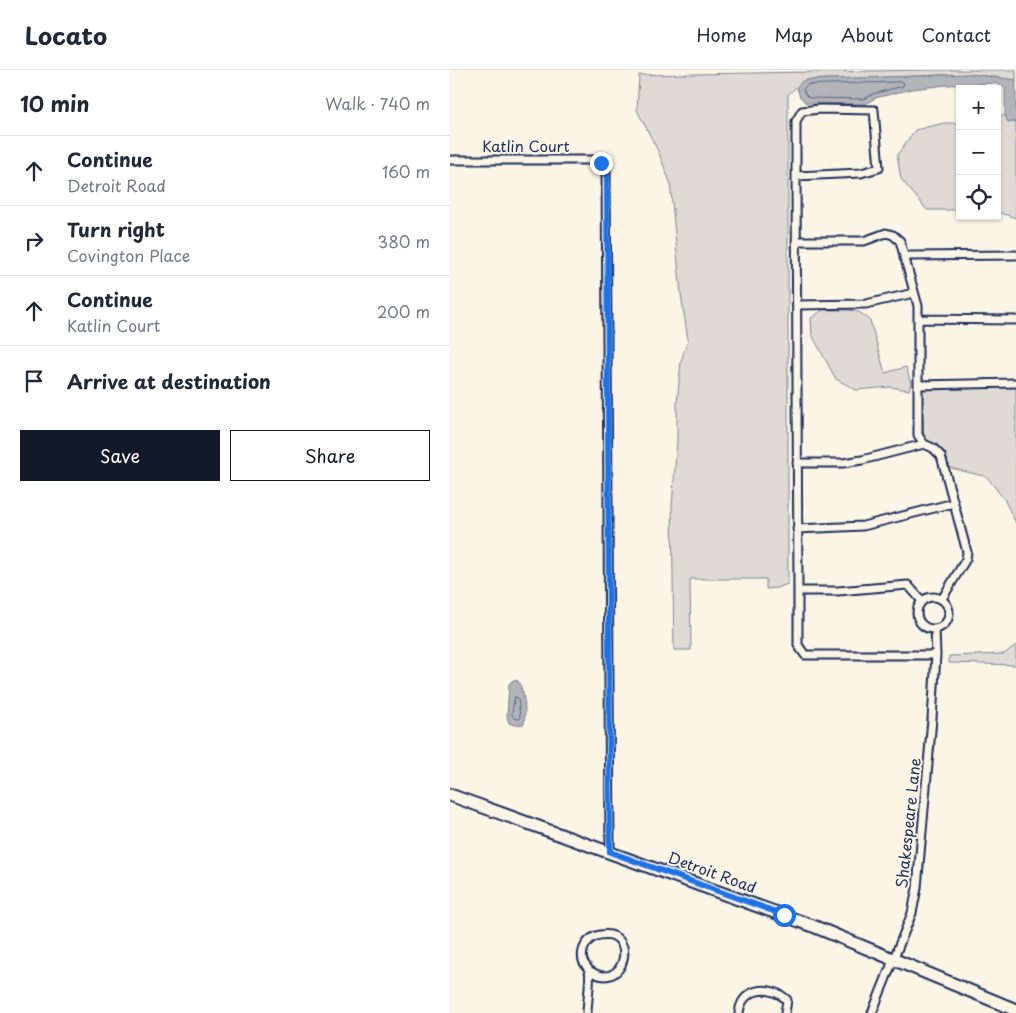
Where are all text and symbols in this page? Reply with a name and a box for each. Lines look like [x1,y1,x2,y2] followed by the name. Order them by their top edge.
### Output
[25,17,107,53] text: Locato
[696,21,746,48] text: Home
[774,21,813,48] text: Map
[841,21,893,48] text: About
[921,21,991,48] text: Contact
[956,85,1001,220] map controls
[956,85,1001,130] button: +
[20,87,90,119] text: 10 min
[325,91,430,115] text: Walk · 740 m
[956,130,1001,175] button: −
[482,134,570,157] street label: Katlin Court
[67,145,153,173] text: Continue
[590,152,613,175] route end
[20,157,48,185] icon: ahead
[382,159,430,183] text: 160 m
[67,173,166,197] text: Detroit Road
[956,175,1001,220] button: locate
[67,215,165,243] text: Turn right
[20,227,48,255] icon: right
[378,229,430,253] text: 380 m
[67,243,190,267] text: Covington Place
[67,285,153,313] text: Continue
[20,297,48,325] icon: ahead
[377,299,430,323] text: 200 m
[67,313,160,337] text: Katlin Court
[20,367,48,395] icon: arrive
[67,367,271,395] text: Arrive at destination
[20,430,220,481] button: Save
[230,430,430,481] button: Share
[889,756,926,889] street label: Shakespeare Lane
[665,845,760,898] street label: Detroit Road
[773,904,796,927] route start

